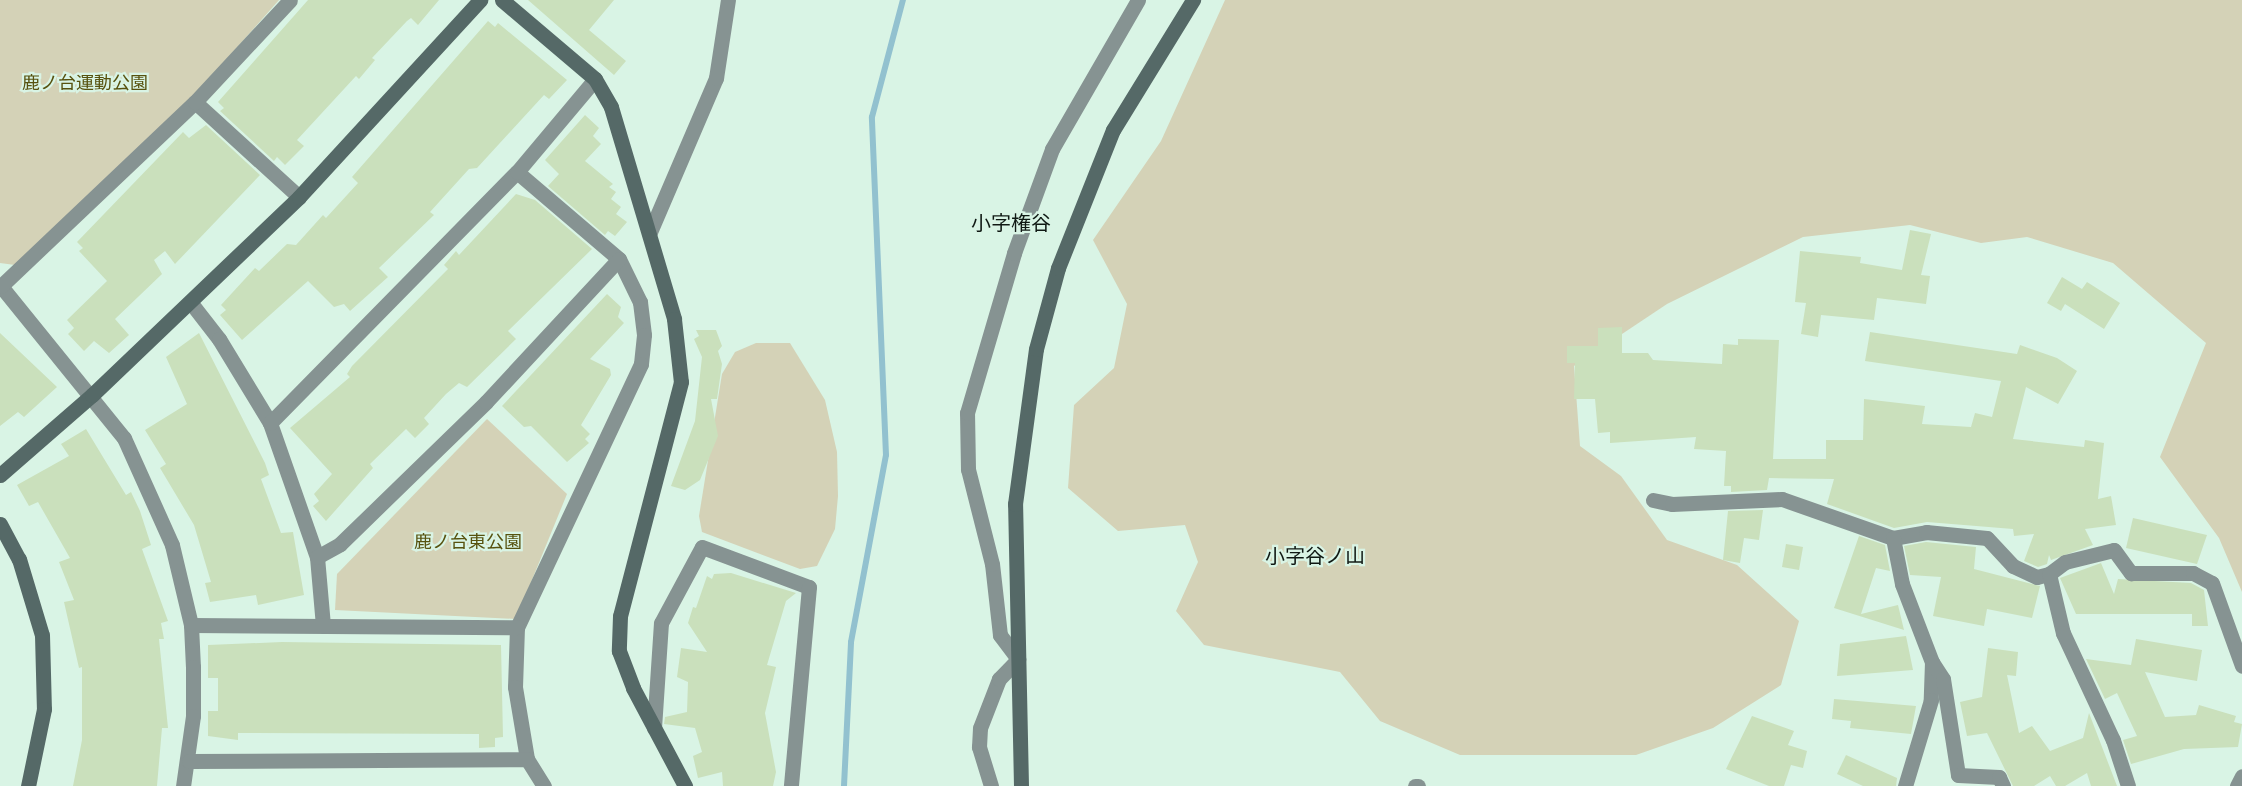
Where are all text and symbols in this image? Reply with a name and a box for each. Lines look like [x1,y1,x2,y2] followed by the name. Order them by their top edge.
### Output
[22,73,148,95] park label: 鹿ノ台運動公園
[971,212,1051,236] district label: 小字権谷
[414,532,522,554] park label: 鹿ノ台東公園
[1265,545,1365,569] district label: 小字谷ノ山

